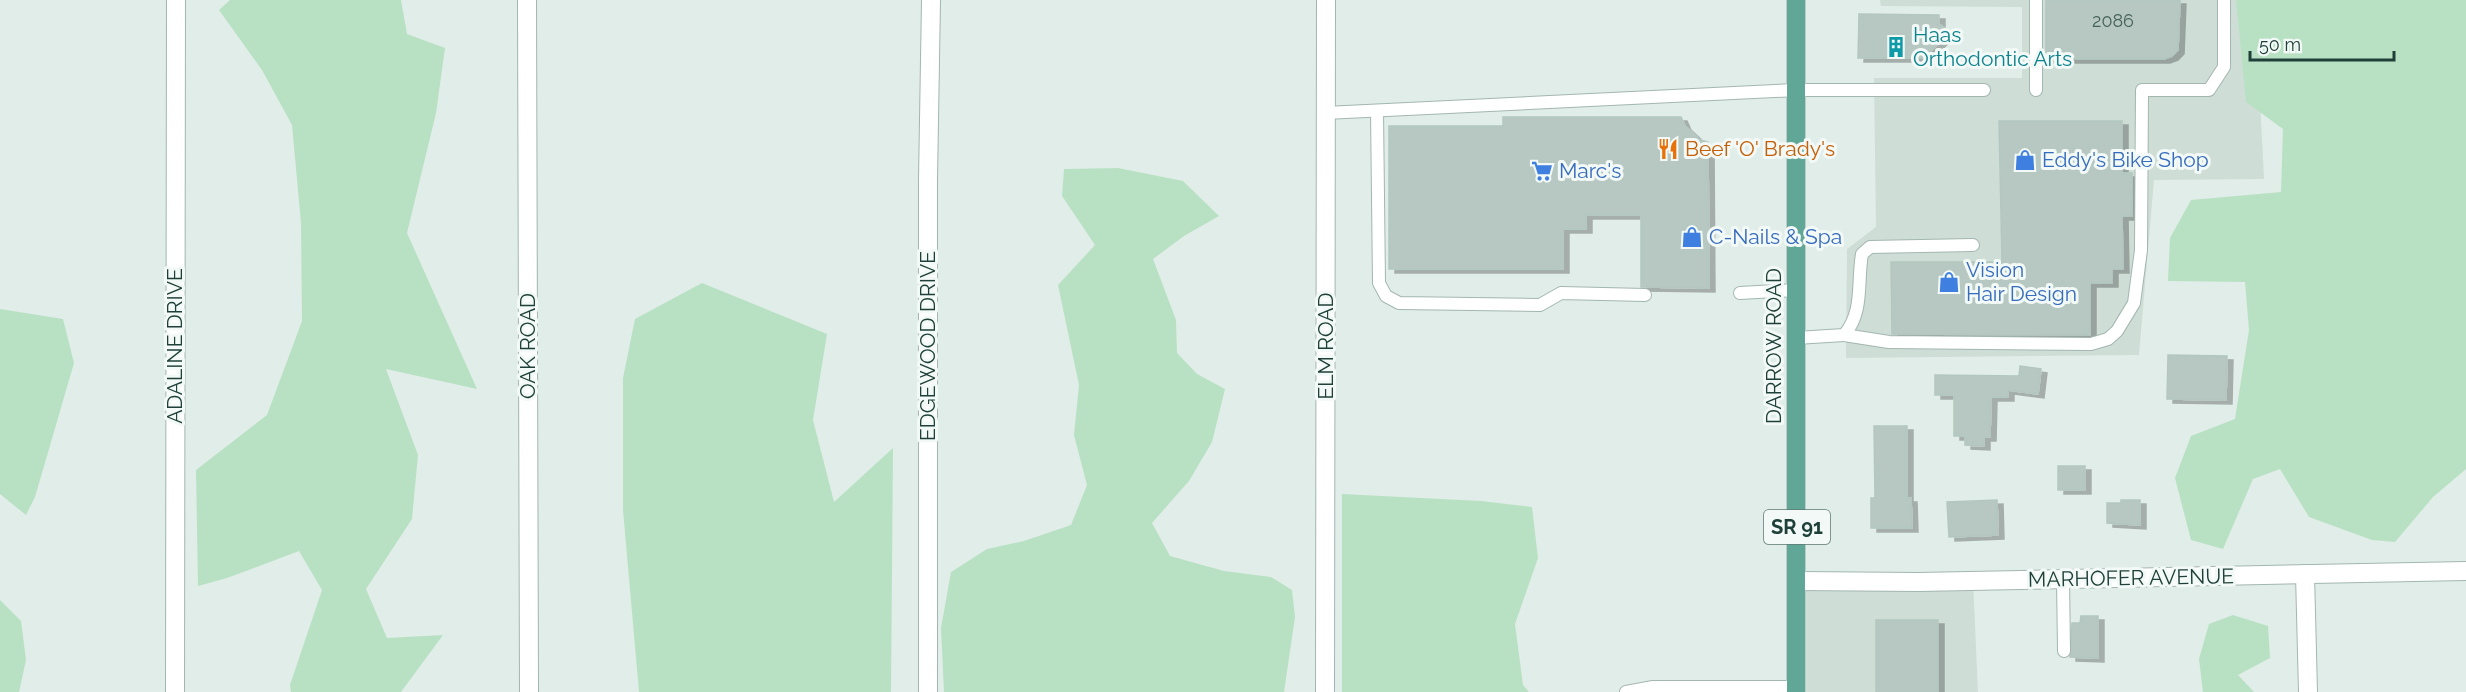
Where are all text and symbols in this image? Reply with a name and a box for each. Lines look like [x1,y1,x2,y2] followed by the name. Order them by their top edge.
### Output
[2092,10,2134,31] house number: 2086
[1913,22,2072,71] place label: Haas Orthodontic Arts
[2250,24,2394,62] scale bar
[2259,34,2301,55] text: 50 m
[1884,35,1908,59] building icon: Haas Orthodontic Arts
[1685,136,1835,161] place label: Beef 'O' Brady's
[1656,137,1680,161] restaurant icon: Beef 'O' Brady's
[2042,147,2209,172] place label: Eddy's Bike Shop
[2013,148,2037,172] shop icon: Eddy's Bike Shop
[1559,158,1621,183] place label: Marc's
[1530,159,1554,183] supermarket icon: Marc's
[1709,224,1842,249] place label: C-Nails & Spa
[1680,225,1704,249] shop icon: C-Nails & Spa
[915,251,940,441] street label: EDGEWOOD DRIVE
[1966,257,2077,306] place label: Vision Hair Design
[162,268,187,424] street label: ADALINE DRIVE
[1761,268,1786,424] street label: DARROW ROAD
[1937,270,1961,294] shop icon: Vision Hair Design
[515,293,540,399] street label: OAK ROAD
[1313,293,1338,399] street label: ELM ROAD
[1764,510,1830,544] road number: SR 91
[2028,563,2234,592] street label: MARHOFER AVENUE

